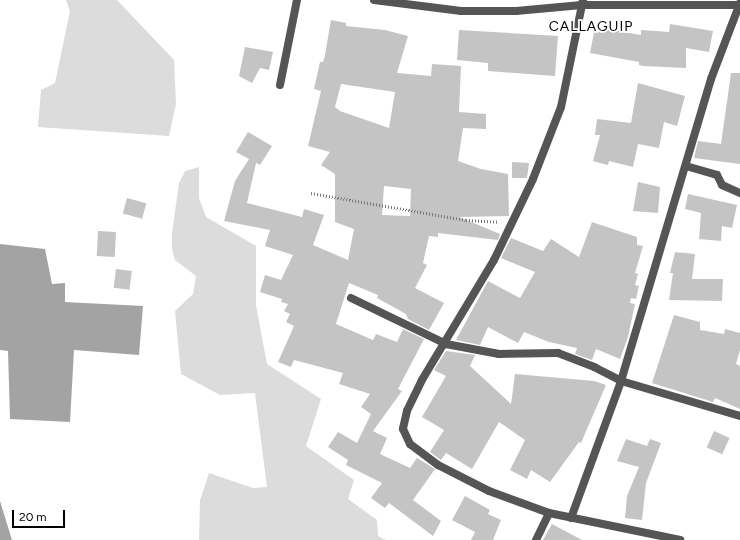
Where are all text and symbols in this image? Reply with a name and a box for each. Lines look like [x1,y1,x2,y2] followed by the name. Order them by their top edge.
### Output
[549,19,633,35] district label: CALLAGUIP
[14,502,67,528] scale bar
[19,510,47,524] text: 20 m

